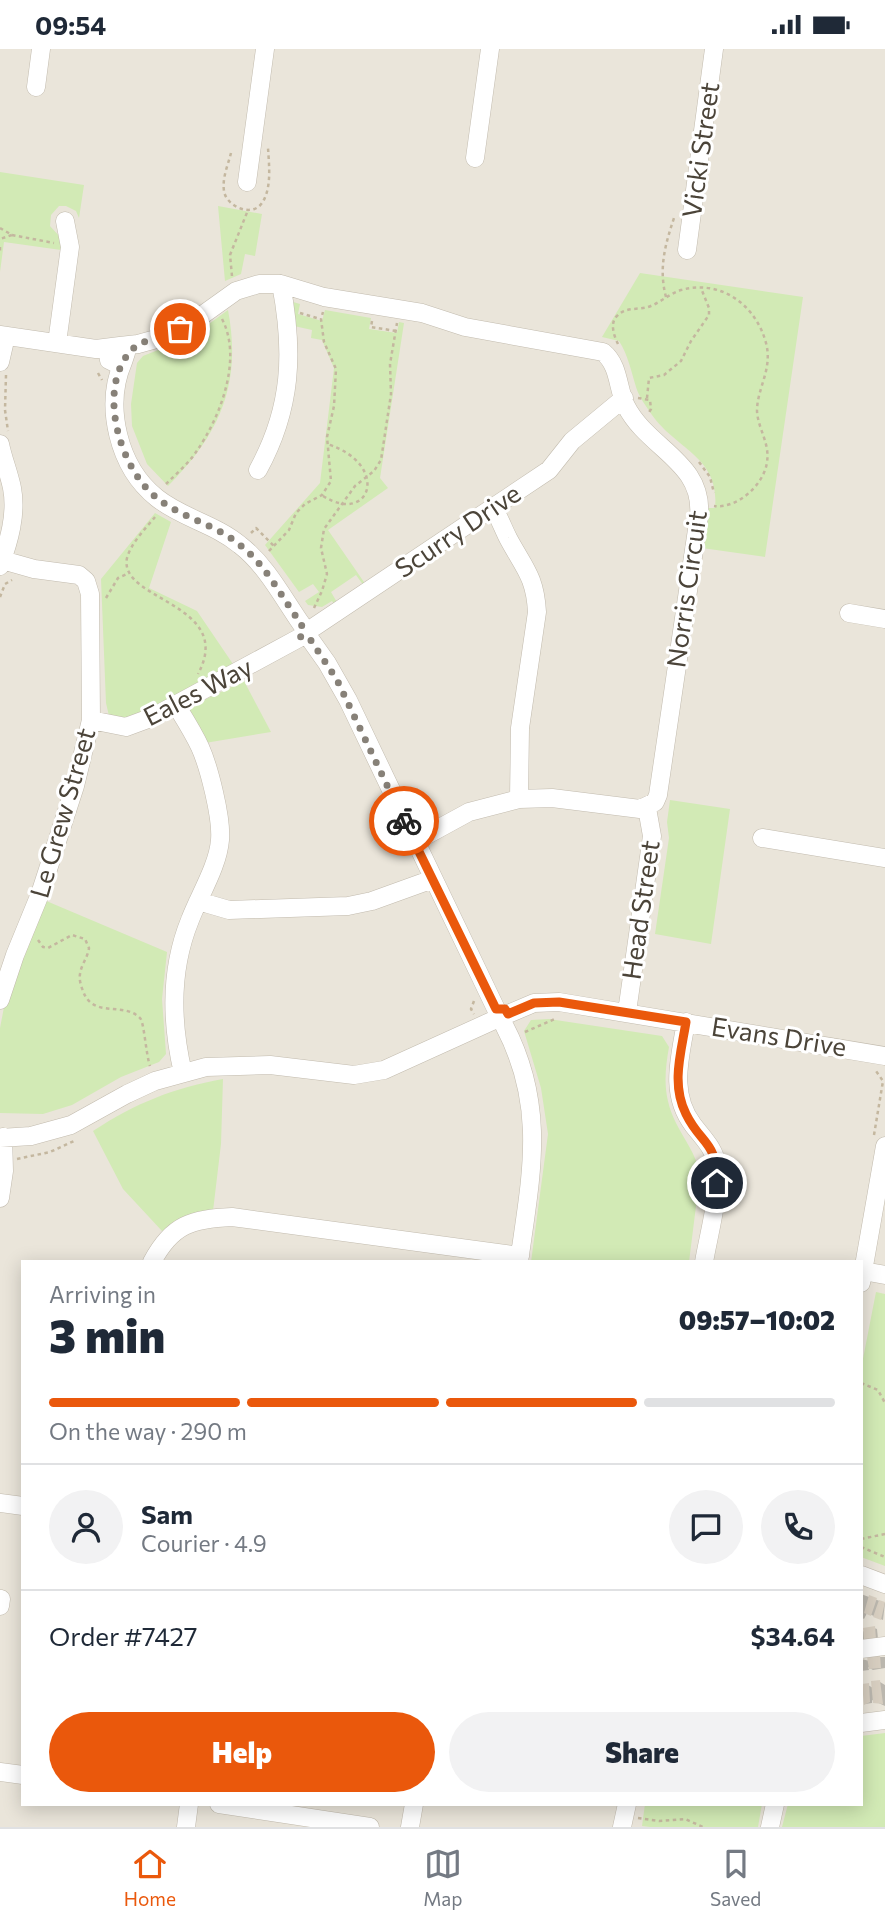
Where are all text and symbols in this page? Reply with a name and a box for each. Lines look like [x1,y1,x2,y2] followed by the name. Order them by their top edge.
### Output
[35,9,106,40] text: 09:54
[675,80,724,220] street label: Vicki Street
[150,299,210,359] pin
[161,310,199,348] icon: bag
[389,476,526,583] street label: Scurry Drive
[659,508,712,669] street label: Norris Circuit
[138,650,257,731] street label: Eales Way
[23,724,101,901] street label: Le Grew Street
[369,786,439,856] courier
[385,802,423,840] icon: bike
[614,838,665,981] street label: Head Street
[710,1010,849,1061] street label: Evans Drive
[687,1153,747,1213] pin
[698,1164,736,1202] icon: home
[49,1280,156,1308] text: Arriving in
[679,1304,835,1335] text: 09:57–10:02
[49,1306,165,1362] text: 3 min
[49,1417,247,1445] text: On the way · 290 m
[49,1490,123,1564] button: person
[669,1490,743,1564] button: chat
[761,1490,835,1564] button: phone
[141,1498,193,1529] text: Sam
[141,1529,267,1557] text: Courier · 4.9
[49,1620,198,1651] text: Order #7427
[751,1620,835,1651] text: $34.64
[49,1712,435,1792] button: Help
[449,1712,835,1792] button: Share
[124,1845,176,1910] tab: Home
[423,1845,463,1910] tab: Map
[710,1845,761,1910] tab: Saved

